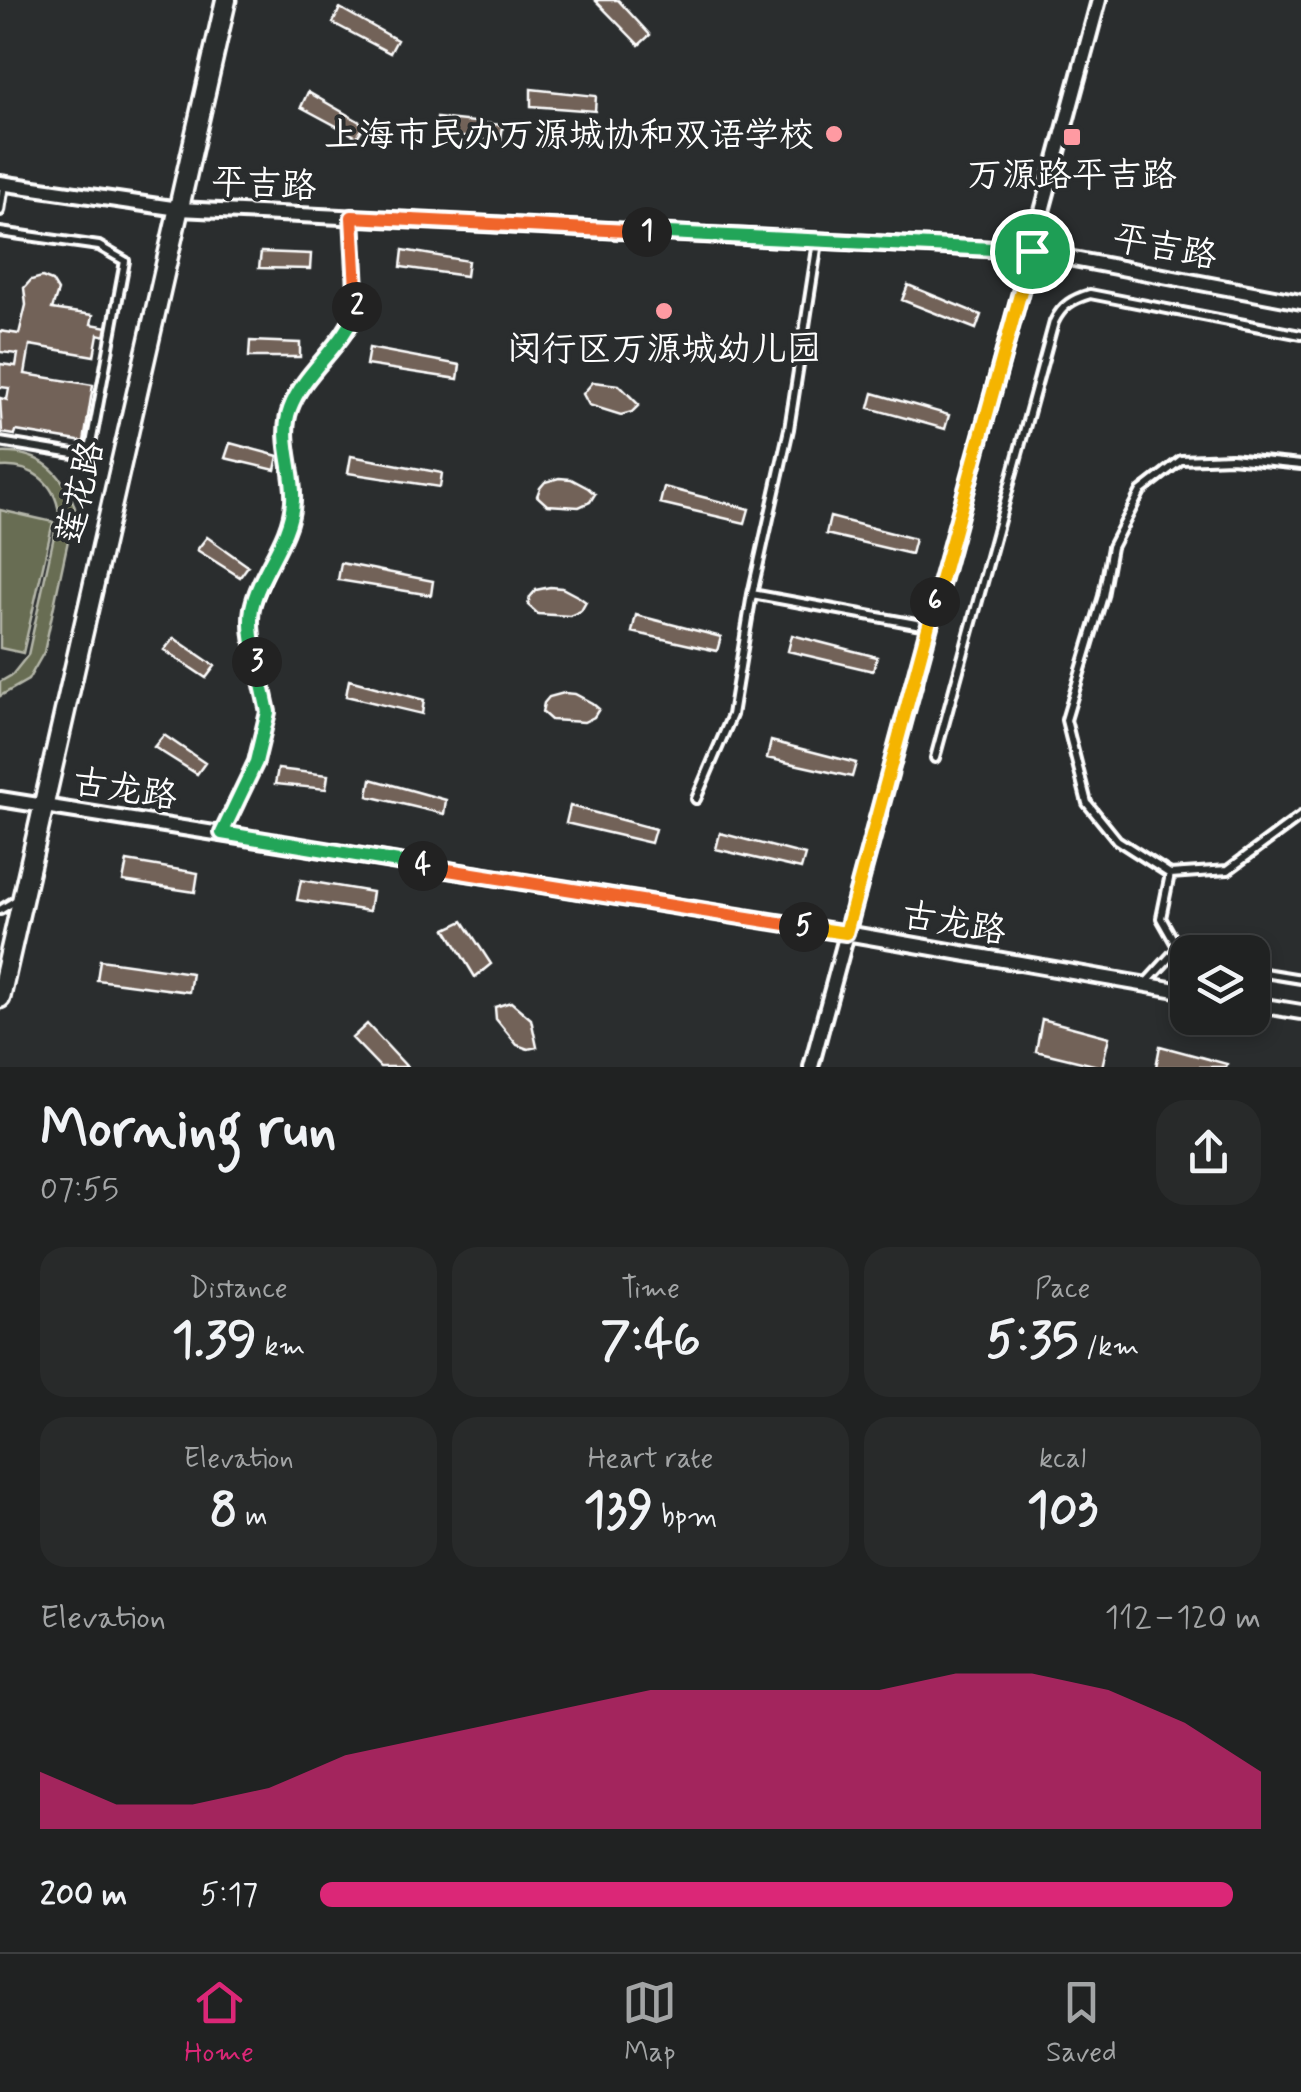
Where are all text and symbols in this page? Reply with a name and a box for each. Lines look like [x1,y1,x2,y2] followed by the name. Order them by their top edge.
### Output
[324,113,814,159] place label: 上海市民办万源城协和双语学校
[823,123,845,145] marker: 上海市民办万源城协和双语学校
[1061,126,1083,148] marker: 万源路平吉路
[967,153,1177,199] place label: 万源路平吉路
[210,159,318,211] street label: 平吉路
[622,207,672,257] pin: 1
[990,209,1075,294] pin
[641,213,653,250] text: 1
[1109,215,1221,281] street label: 平吉路
[1005,224,1060,279] icon: arrive
[332,282,382,332] pin: 2
[350,288,364,325] text: 2
[653,300,675,322] marker: 闵行区万源城幼儿园
[506,327,822,373] place label: 闵行区万源城幼儿园
[47,436,115,549] street label: 莲花路
[910,577,960,627] pin: 6
[928,583,942,620] text: 6
[232,637,282,687] pin: 3
[251,643,263,680] text: 3
[69,759,180,821] street label: 古龙路
[398,841,448,891] pin: 4
[415,847,431,884] text: 4
[898,892,1009,956] street label: 古龙路
[779,902,829,952] pin: 5
[796,908,812,945] text: 5
[1170,935,1270,1035] map controls
[1170,935,1270,1035] button: layers
[40,1095,337,1167] text: Morning run
[1156,1100,1261,1205] button: share
[40,1169,119,1211] text: 07:55
[189,1271,288,1308] text: Distance
[621,1271,680,1308] text: Time
[1035,1271,1090,1308] text: Pace
[172,1308,257,1374] text: 1.39
[600,1308,701,1374] text: 7:46
[986,1308,1078,1374] text: 5:35
[257,1329,305,1366] text: km
[1078,1329,1139,1366] text: /km
[183,1441,294,1478] text: Elevation
[588,1441,713,1478] text: Heart rate
[1039,1441,1086,1478] text: kcal
[209,1478,238,1544] text: 8
[584,1478,653,1544] text: 139
[1027,1478,1098,1544] text: 103
[238,1499,268,1536] text: m
[653,1499,717,1536] text: bpm
[40,1597,166,1639] text: Elevation
[1105,1597,1261,1639] text: 112–120 m
[40,1874,127,1916] text: 200 m
[200,1874,258,1916] text: 5:17
[184,1975,254,2072] tab: Home
[622,1975,677,2072] tab: Map
[1046,1975,1117,2072] tab: Saved

